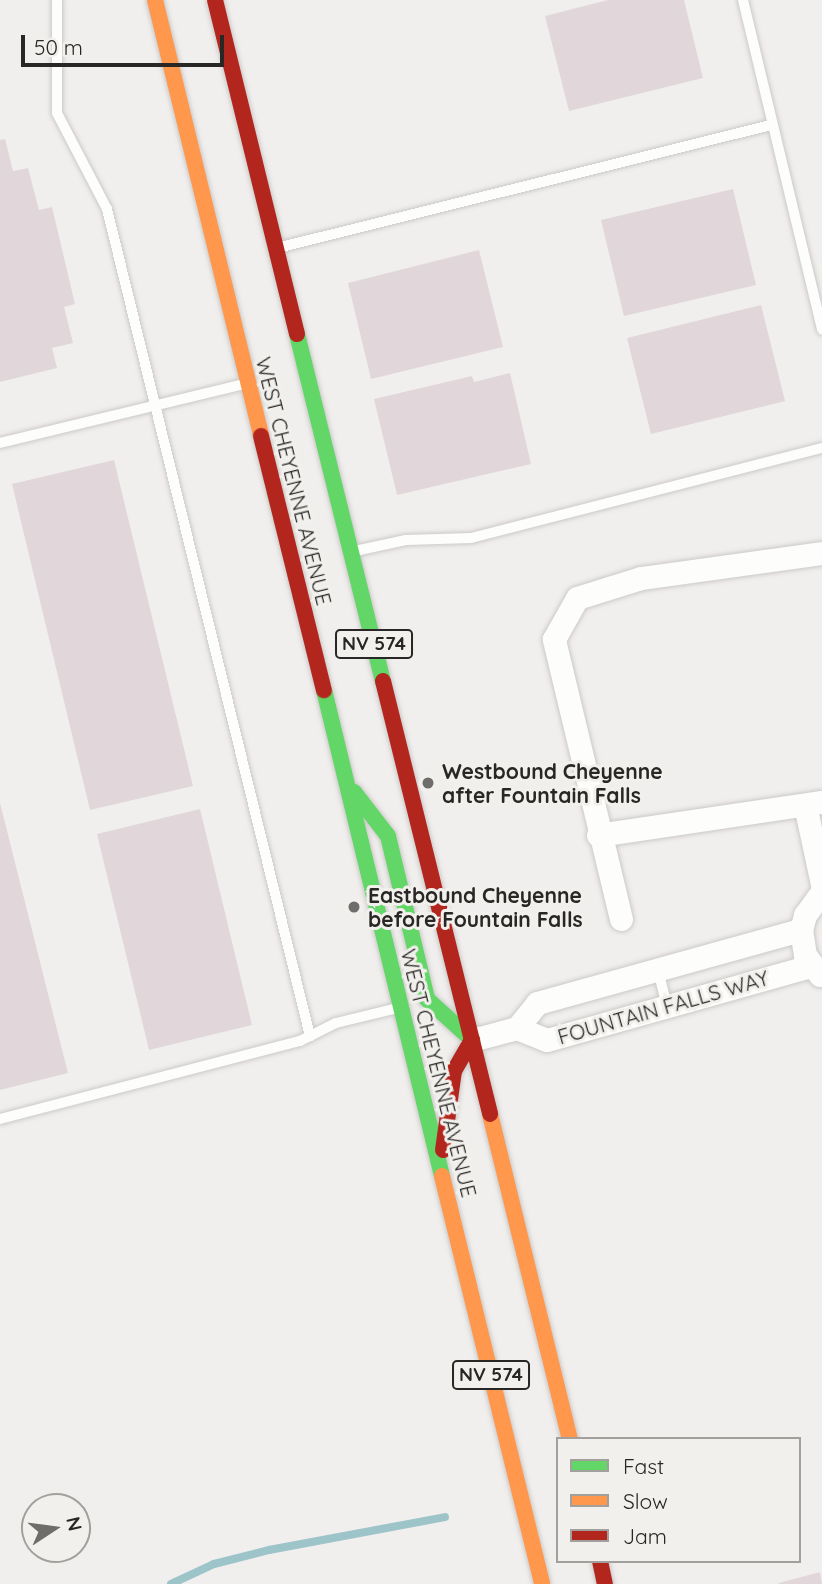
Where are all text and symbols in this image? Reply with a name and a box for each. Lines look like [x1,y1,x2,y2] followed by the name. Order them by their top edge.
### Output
[24,21,228,65] scale bar
[34,34,83,60] text: 50 m
[251,354,337,608] street label: WEST CHEYENNE AVENUE
[334,628,414,660] road number: NV 574
[442,758,663,808] place label: Westbound Cheyenne after Fountain Falls
[420,775,436,791] marker: Westbound Cheyenne after Fountain Falls
[368,882,583,932] place label: Eastbound Cheyenne before Fountain Falls
[346,899,362,915] marker: Eastbound Cheyenne before Fountain Falls
[396,946,482,1200] street label: WEST CHEYENNE AVENUE
[555,965,771,1049] street label: FOUNTAIN FALLS WAY
[451,1359,531,1390] road number: NV 574
[556,1437,801,1563] legend
[623,1453,664,1479] text: Fast
[623,1488,668,1514] text: Slow
[21,1493,91,1563] north arrow
[61,1514,88,1533] text: N
[623,1523,667,1549] text: Jam

